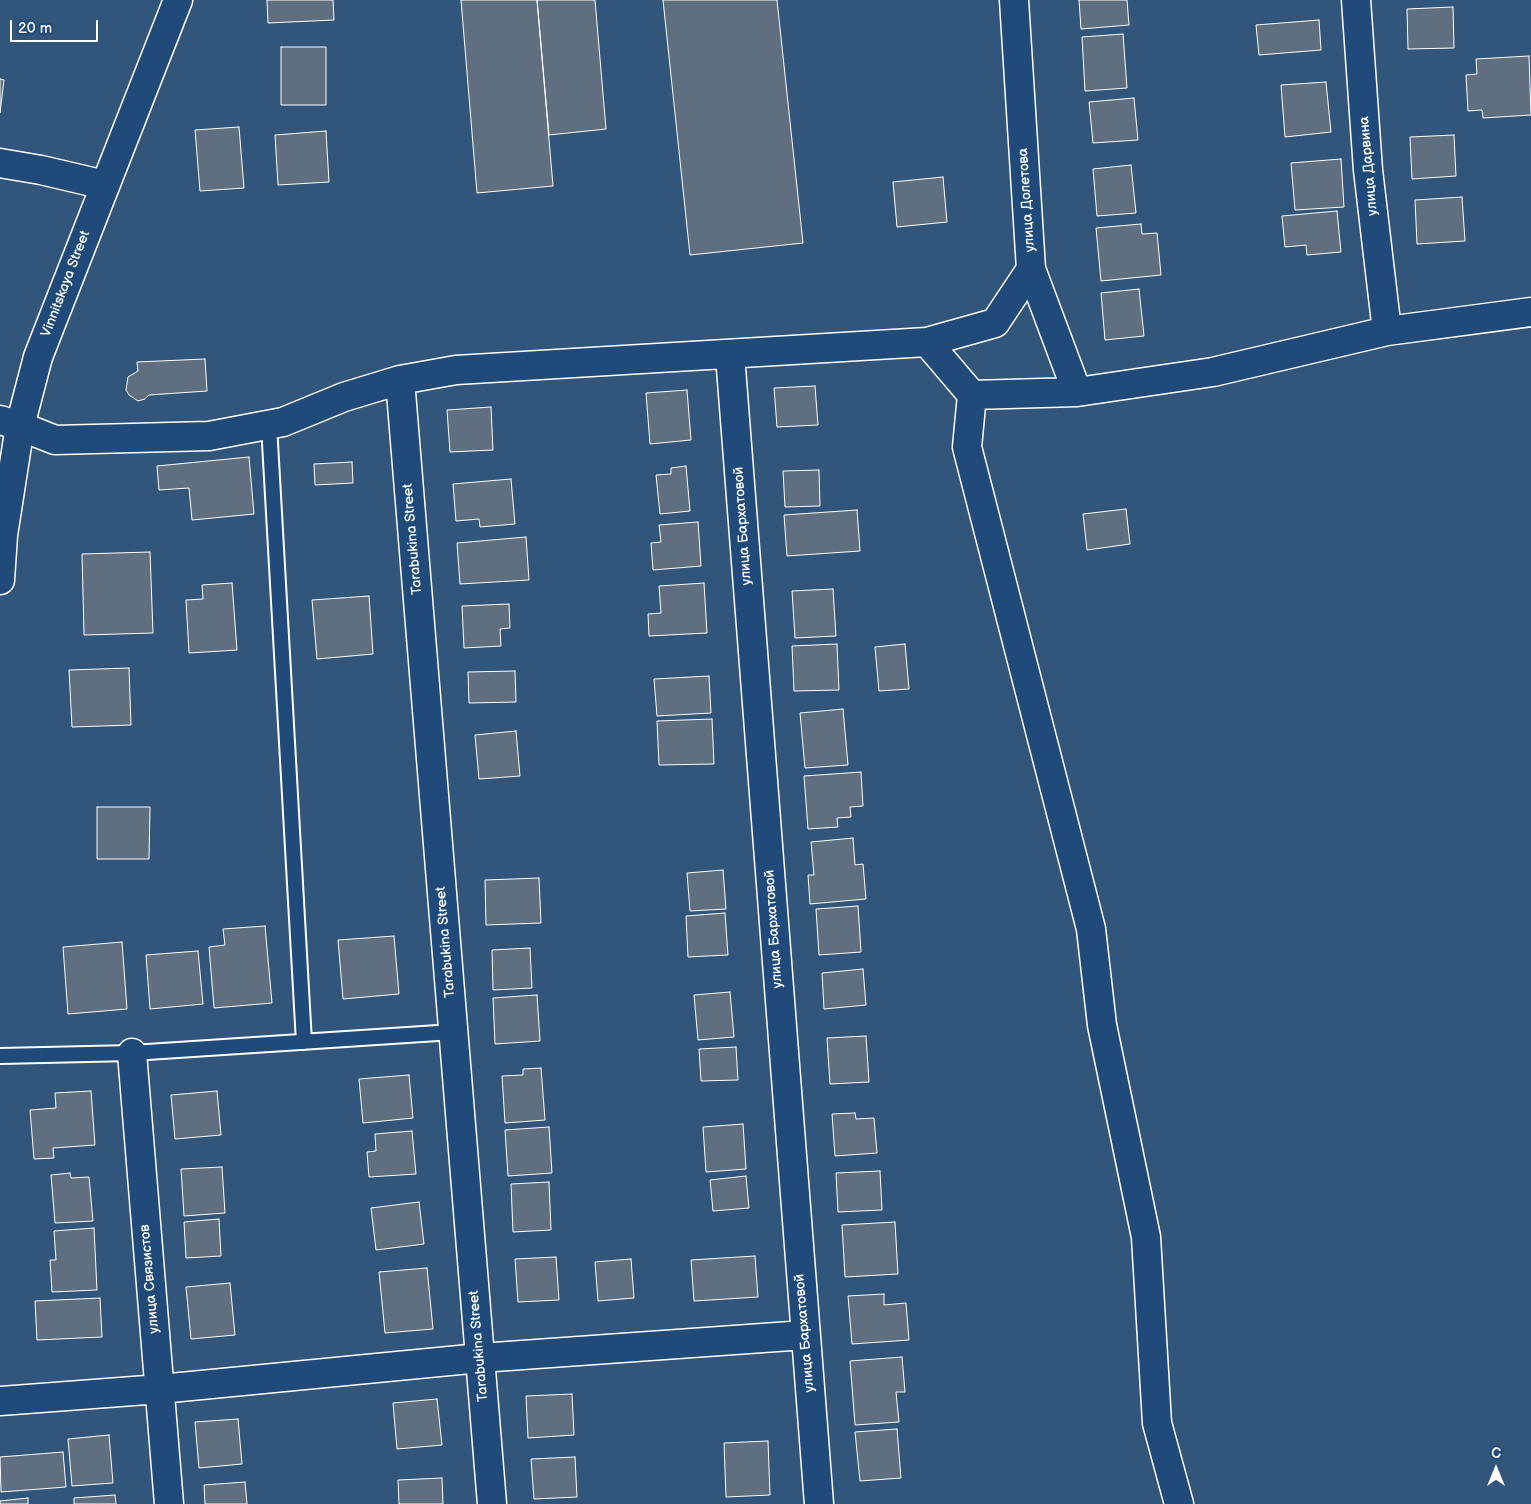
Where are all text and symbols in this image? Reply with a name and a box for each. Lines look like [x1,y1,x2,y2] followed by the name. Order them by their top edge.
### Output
[12,10,100,42] scale bar
[18,19,52,38] text: 20 m
[1356,115,1382,217] street label: улица Дарвина
[1015,147,1039,253] street label: улица Долетова
[38,228,94,340] street label: Vinnitskaya Street
[730,466,756,586] street label: улица Бархатовой
[400,483,426,595] street label: Tarabukina Street
[761,869,787,989] street label: улица Бархатовой
[433,886,459,998] street label: Tarabukina Street
[137,1224,163,1334] street label: улица Связистов
[791,1273,819,1393] street label: улица Бархатовой
[466,1290,492,1402] street label: Tarabukina Street
[1471,1444,1521,1494] north arrow
[1491,1445,1501,1462] text: С

